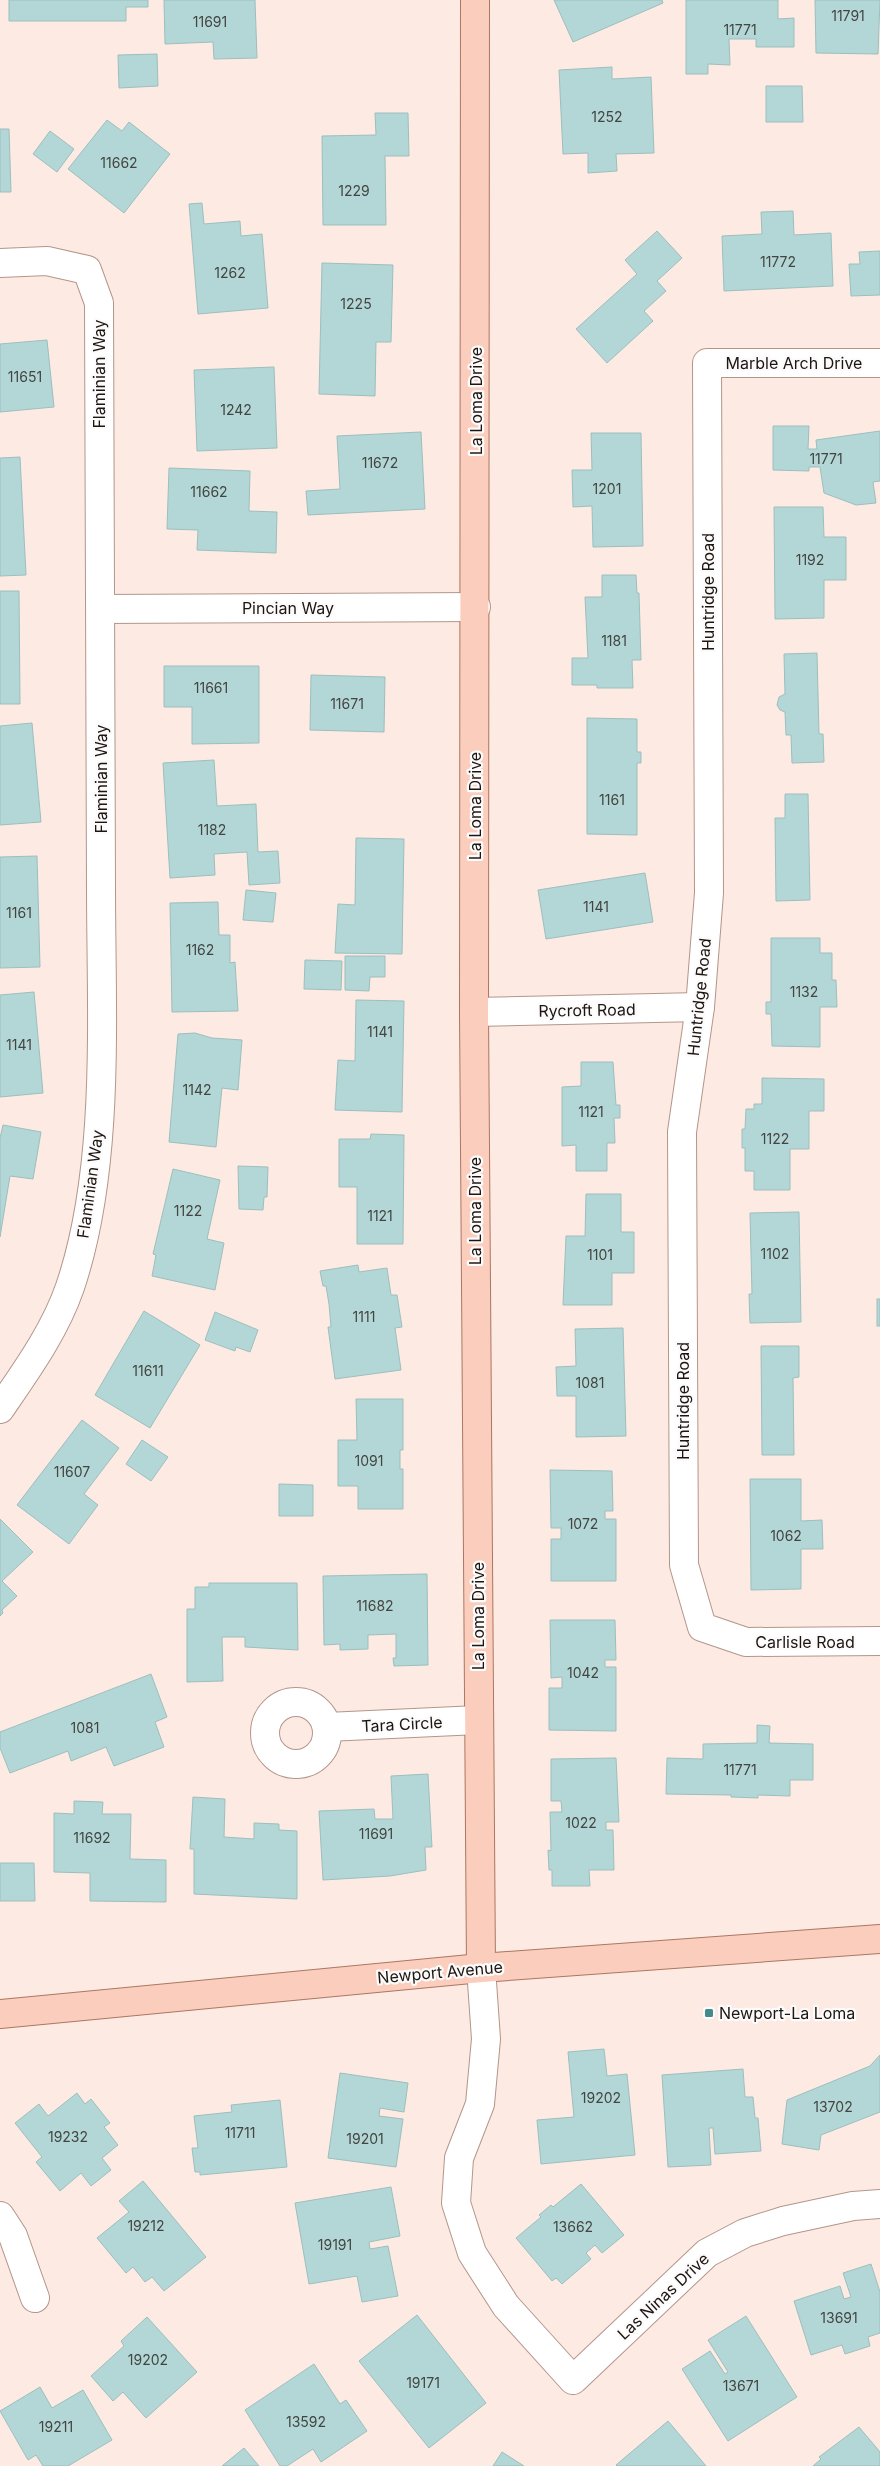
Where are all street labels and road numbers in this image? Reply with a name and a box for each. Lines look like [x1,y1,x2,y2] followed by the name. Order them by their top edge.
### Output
[89,319,109,429] street label: Flaminian Way
[466,347,486,455] street label: La Loma Drive
[726,353,862,373] street label: Marble Arch Drive
[698,533,718,651] street label: Huntridge Road
[242,598,334,618] street label: Pincian Way
[91,724,111,834] street label: Flaminian Way
[465,752,485,860] street label: La Loma Drive
[683,937,715,1057] street label: Huntridge Road
[538,999,636,1021] street label: Rycroft Road
[73,1129,107,1239] street label: Flaminian Way
[465,1157,485,1265] street label: La Loma Drive
[673,1342,693,1460] street label: Huntridge Road
[468,1562,488,1670] street label: La Loma Drive
[755,1632,855,1652] street label: Carlisle Road
[361,1712,443,1736] street label: Tara Circle
[376,1957,504,1987] street label: Newport Avenue
[613,2248,713,2344] street label: Las Ninas Drive

